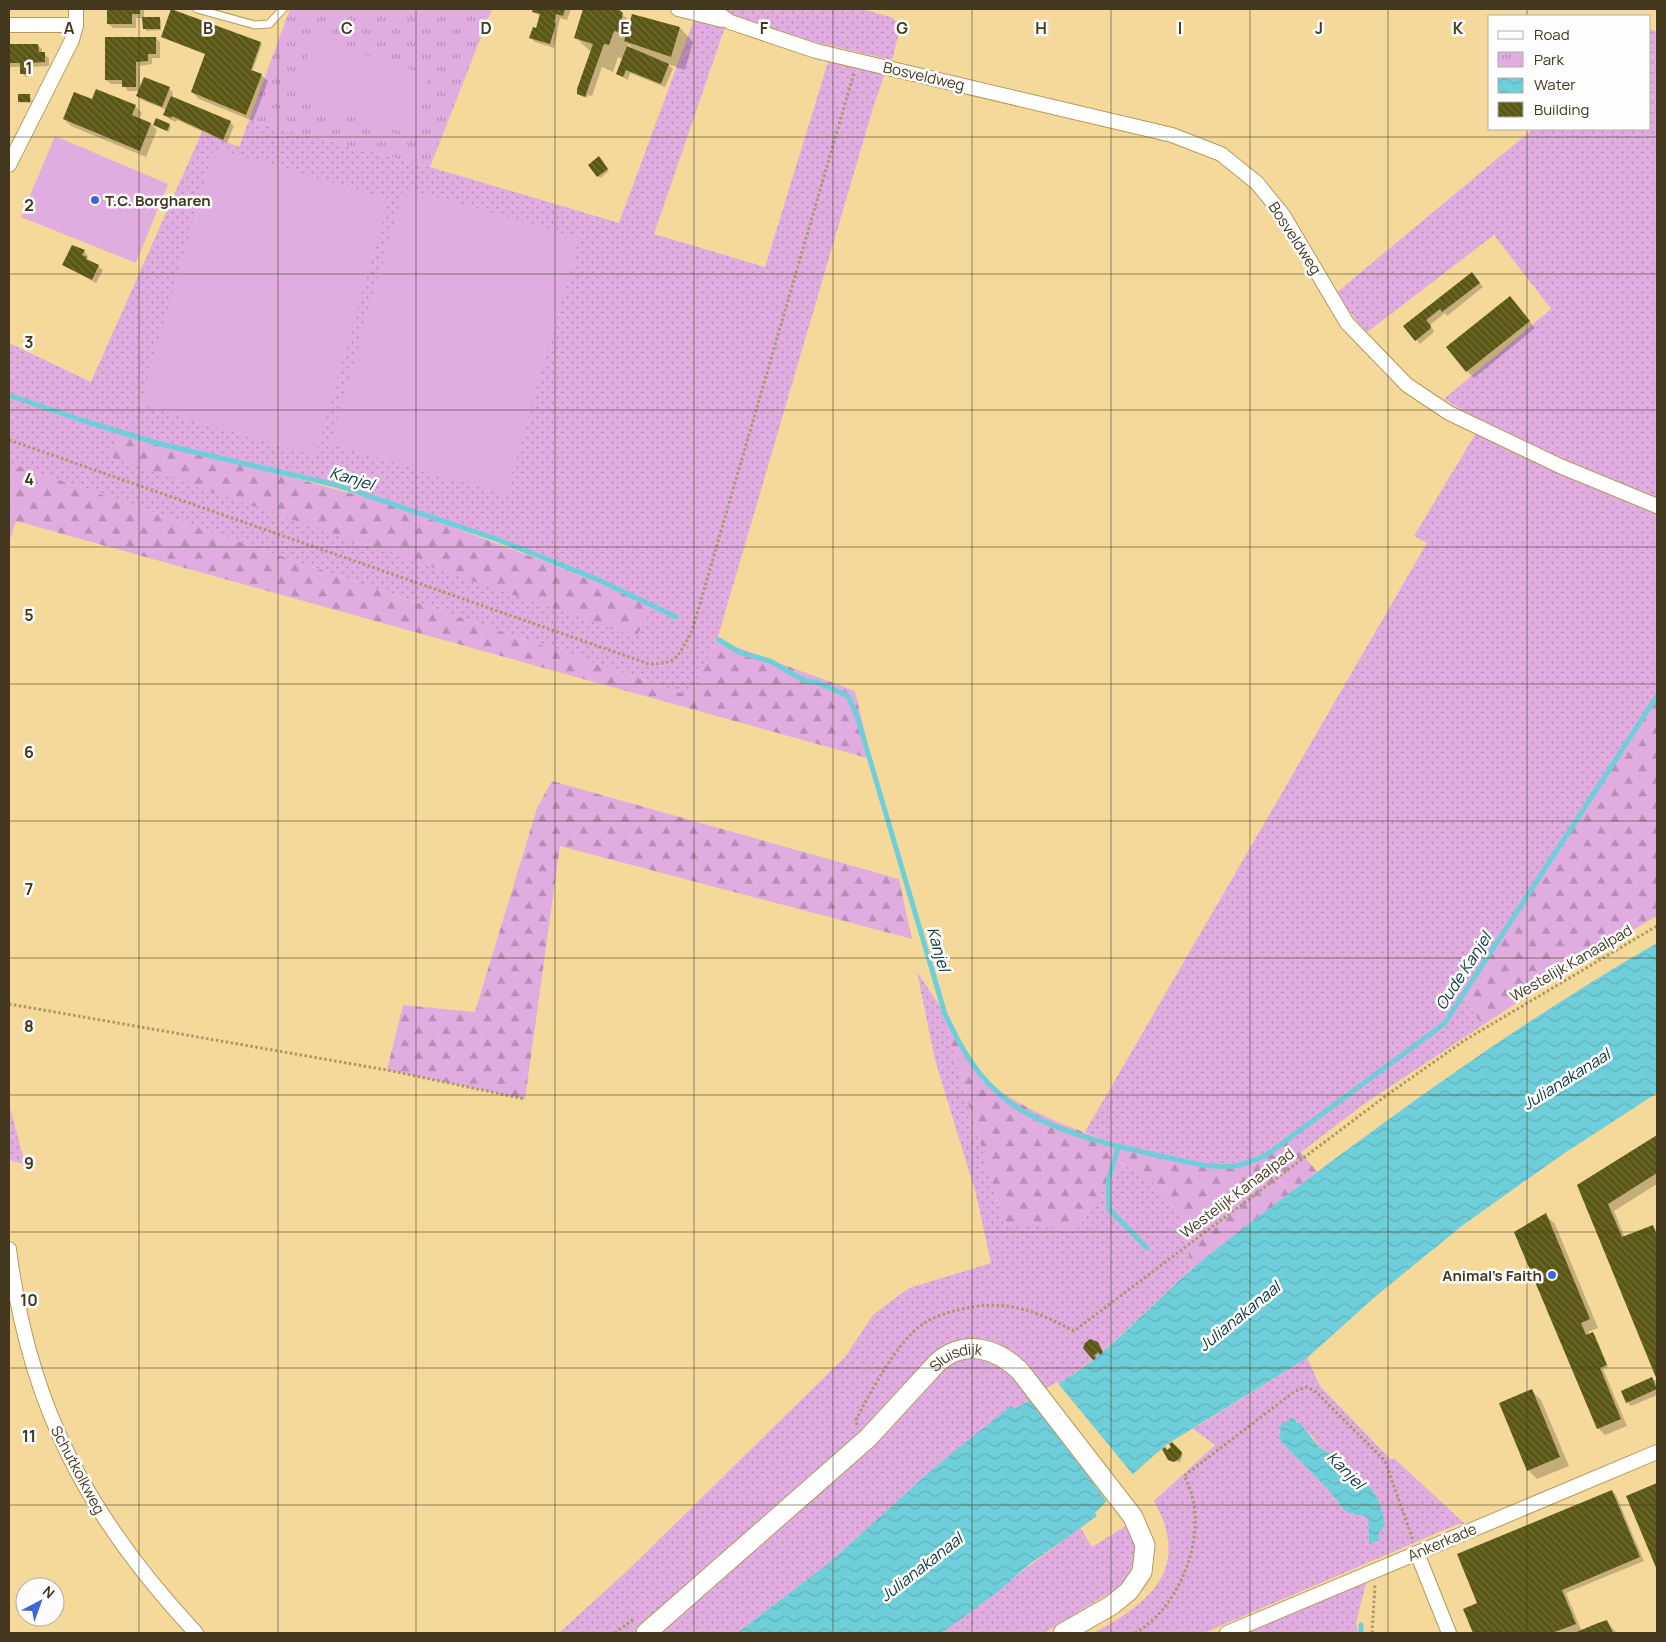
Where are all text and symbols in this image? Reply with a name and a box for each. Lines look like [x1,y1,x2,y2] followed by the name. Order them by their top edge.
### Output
[1488,15,1651,130] legend
[64,17,75,39] text: A
[203,17,213,39] text: B
[341,17,353,39] text: C
[480,17,492,39] text: D
[620,17,630,39] text: E
[760,17,769,39] text: F
[896,17,908,39] text: G
[1035,17,1047,39] text: H
[1178,17,1182,39] text: I
[1315,17,1323,39] text: J
[1453,17,1464,39] text: K
[1534,24,1570,45] text: Road
[1534,49,1564,70] text: Park
[881,56,967,96] street label: Bosveldweg
[25,57,33,79] text: 1
[1534,74,1576,95] text: Water
[1534,99,1589,120] text: Building
[105,190,211,211] place label: T.C. Borgharen
[24,194,34,216] text: 2
[89,194,101,206] marker: T.C. Borgharen
[1264,198,1326,278] street label: Bosveldweg
[24,331,34,353] text: 3
[327,461,379,496] water label: Kanjel
[24,468,34,490] text: 4
[24,604,34,626] text: 5
[24,741,34,763] text: 6
[25,878,33,900] text: 7
[1506,919,1636,1007] street label: Westelijk Kanaalpad
[922,924,956,976] water label: Kanjel
[1430,926,1497,1014] water label: Oude Kanjel
[24,1015,34,1037] text: 8
[1518,1042,1616,1115] water label: Julianakanaal
[1176,1143,1298,1243] street label: Westelijk Kanaalpad
[24,1152,34,1174] text: 9
[1442,1265,1542,1286] place label: Animal's Faith
[1546,1269,1558,1281] marker: Animal's Faith
[1193,1275,1286,1356] water label: Julianakanaal
[20,1289,38,1311] text: 10
[924,1338,984,1376] street label: Sluisdijk
[46,1422,110,1518] street label: Schutkolkweg
[22,1425,36,1447] text: 11
[1322,1446,1371,1495] water label: Kanjel
[1404,1518,1480,1566] street label: Ankerkade
[875,1526,969,1606] water label: Julianakanaal
[15,1577,65,1627] north arrow
[39,1581,59,1602] text: N

